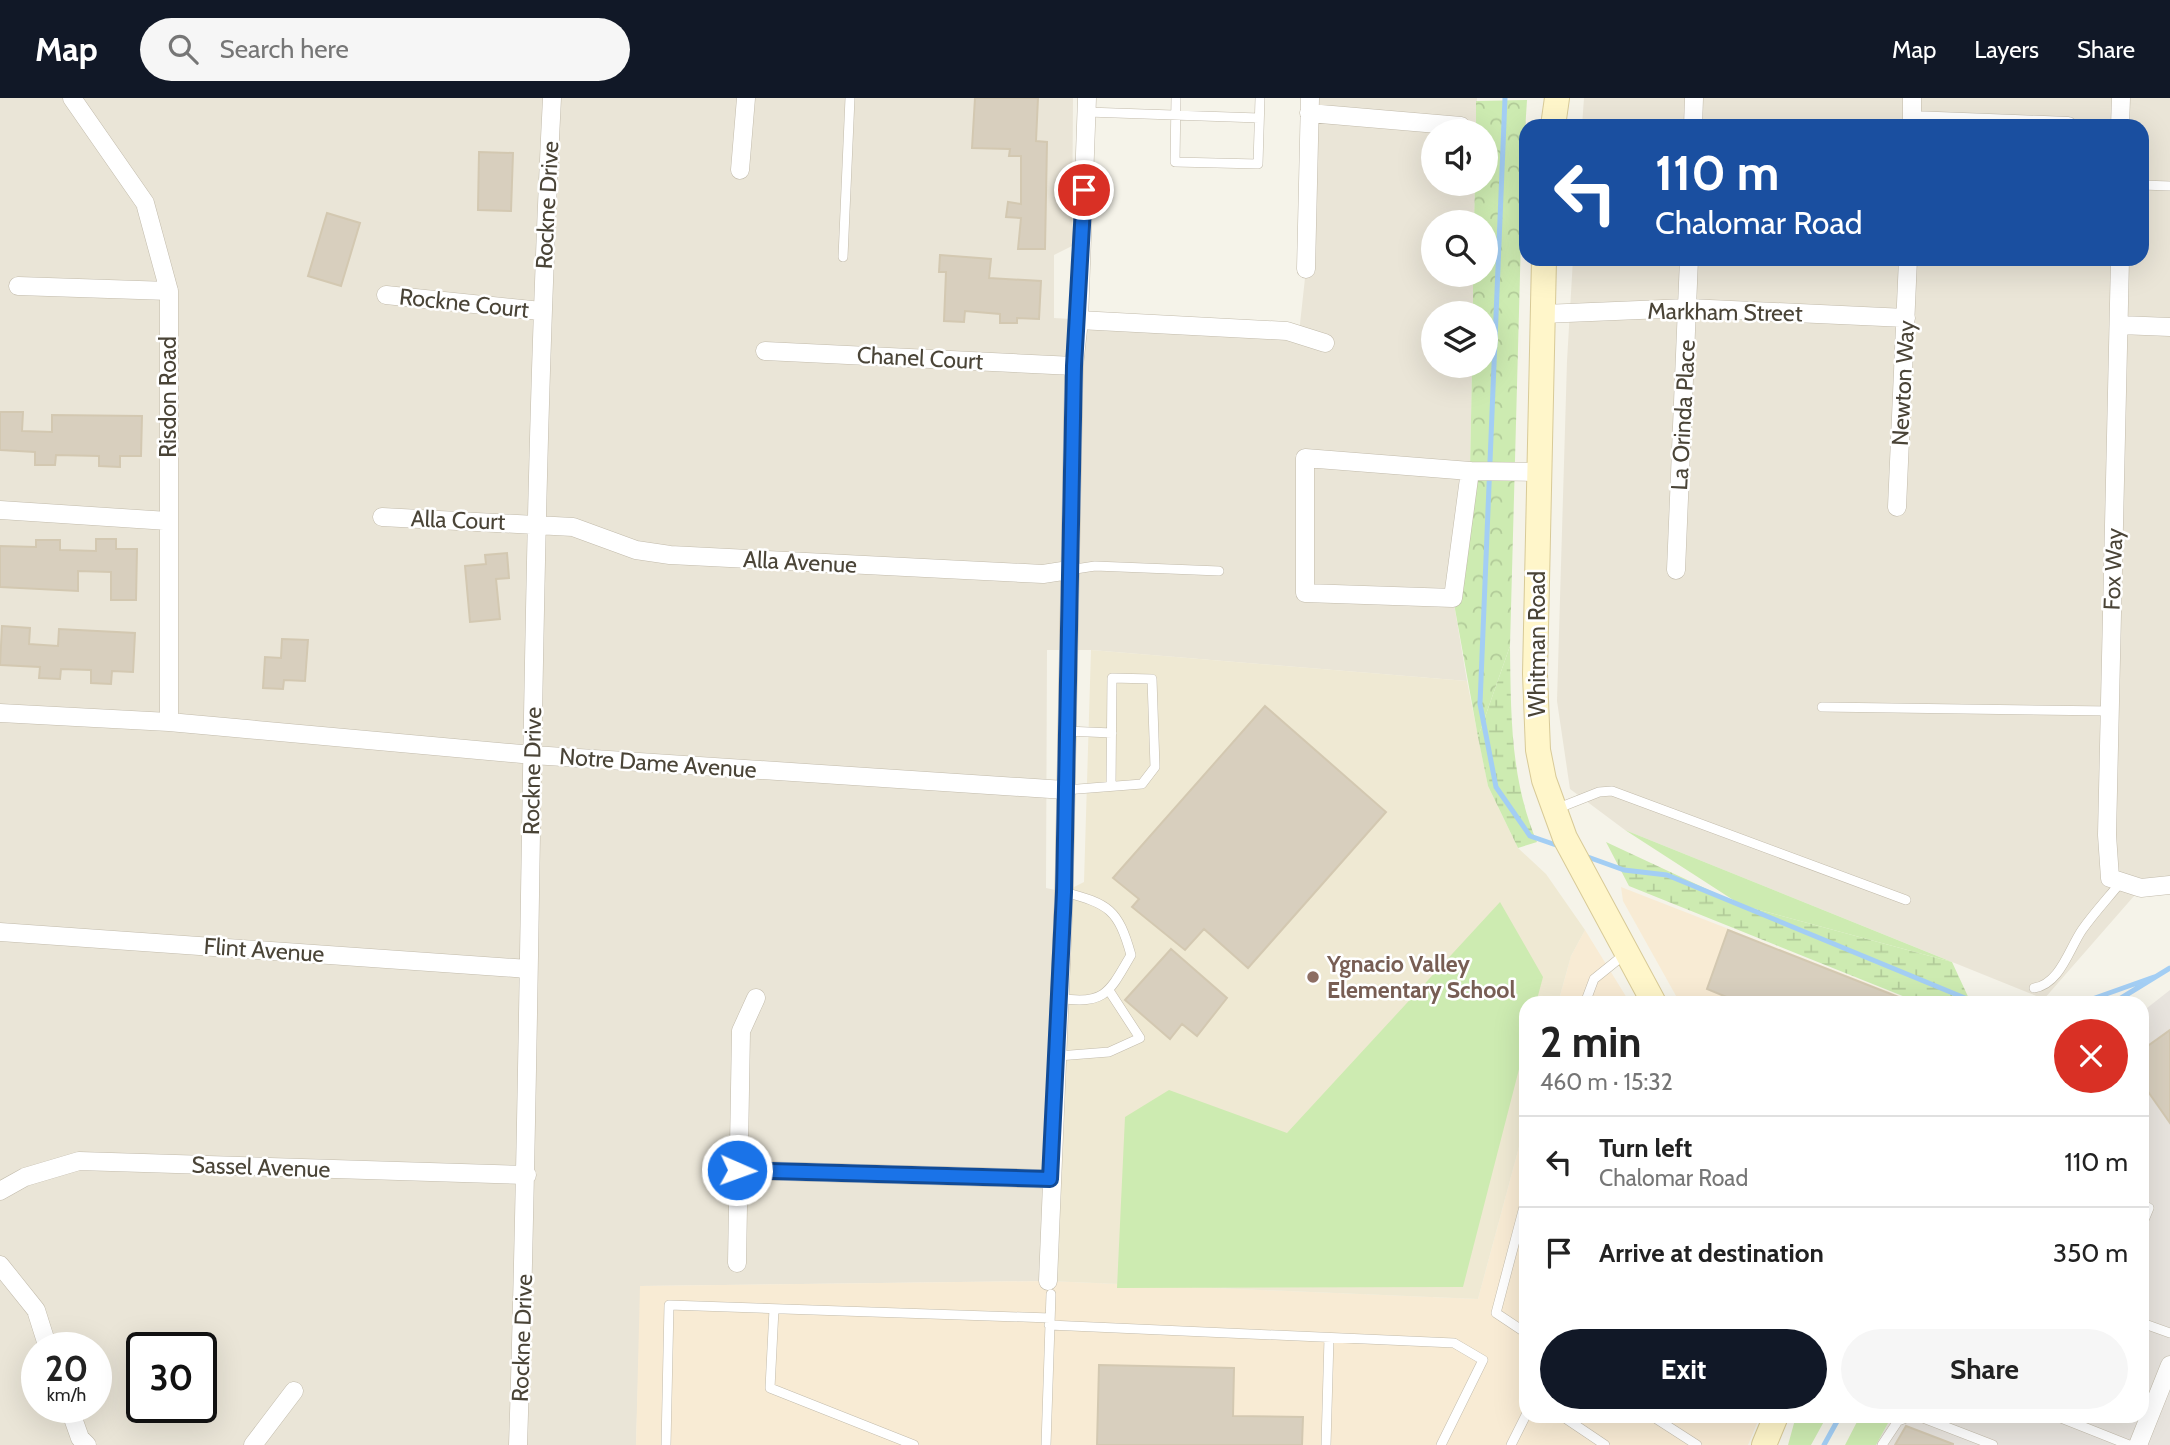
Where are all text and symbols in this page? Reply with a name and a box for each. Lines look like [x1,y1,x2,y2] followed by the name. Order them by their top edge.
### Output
[140,18,630,81] search box
[35,29,98,69] text: Map
[164,30,202,68] icon: search
[220,33,349,65] text: Search here
[1892,35,1936,64] text: Map
[1974,35,2039,64] text: Layers
[2077,35,2135,64] text: Share
[1421,119,1498,378] map controls
[1421,119,1498,196] button: sound
[530,140,564,270] street label: Rockne Drive
[1655,143,1779,202] text: 110 m
[1540,147,1631,238] icon: left
[1054,160,1114,220] pin
[1065,171,1103,209] icon: arrive
[1655,203,1863,242] text: Chalomar Road
[1421,210,1498,287] button: search
[398,282,530,324] street label: Rockne Court
[1647,297,1803,327] street label: Markham Street
[1421,301,1498,378] button: layers
[1886,319,1920,446] street label: Newton Way
[154,336,182,458] street label: Risdon Road
[1665,339,1701,491] street label: La Orinda Place
[856,341,984,375] street label: Chanel Court
[410,504,506,536] street label: Alla Court
[2098,527,2128,611] street label: Fox Way
[742,545,858,579] street label: Alla Avenue
[1523,571,1551,717] street label: Whitman Road
[517,706,547,835] street label: Rockne Drive
[558,742,758,784] street label: Notre Dame Avenue
[203,932,325,968] street label: Flint Avenue
[1326,950,1515,1004] place label: Ygnacio Valley Elementary School
[1305,969,1321,985] marker: Ygnacio Valley Elementary School
[1540,1016,1641,1068] text: 2 min
[2054,1019,2128,1093] button: close
[1540,1068,1673,1096] text: 460 m · 15:32
[1599,1132,1692,1164] text: Turn left
[700,1133,774,1207] position arrow
[1540,1143,1578,1181] icon: left
[2064,1146,2128,1178] text: 110 m
[191,1151,331,1183] street label: Sassel Avenue
[1599,1164,1748,1192] text: Chalomar Road
[1540,1234,1578,1272] icon: arrive
[1599,1237,1824,1269] text: Arrive at destination
[2053,1237,2128,1269] text: 350 m
[506,1273,538,1403] street label: Rockne Drive
[1540,1329,1827,1409] button: Exit
[1841,1329,2128,1409] button: Share
[126,1332,217,1423] speed limit sign: 30
[45,1347,88,1390] text: 20
[47,1384,86,1406] text: km/h

